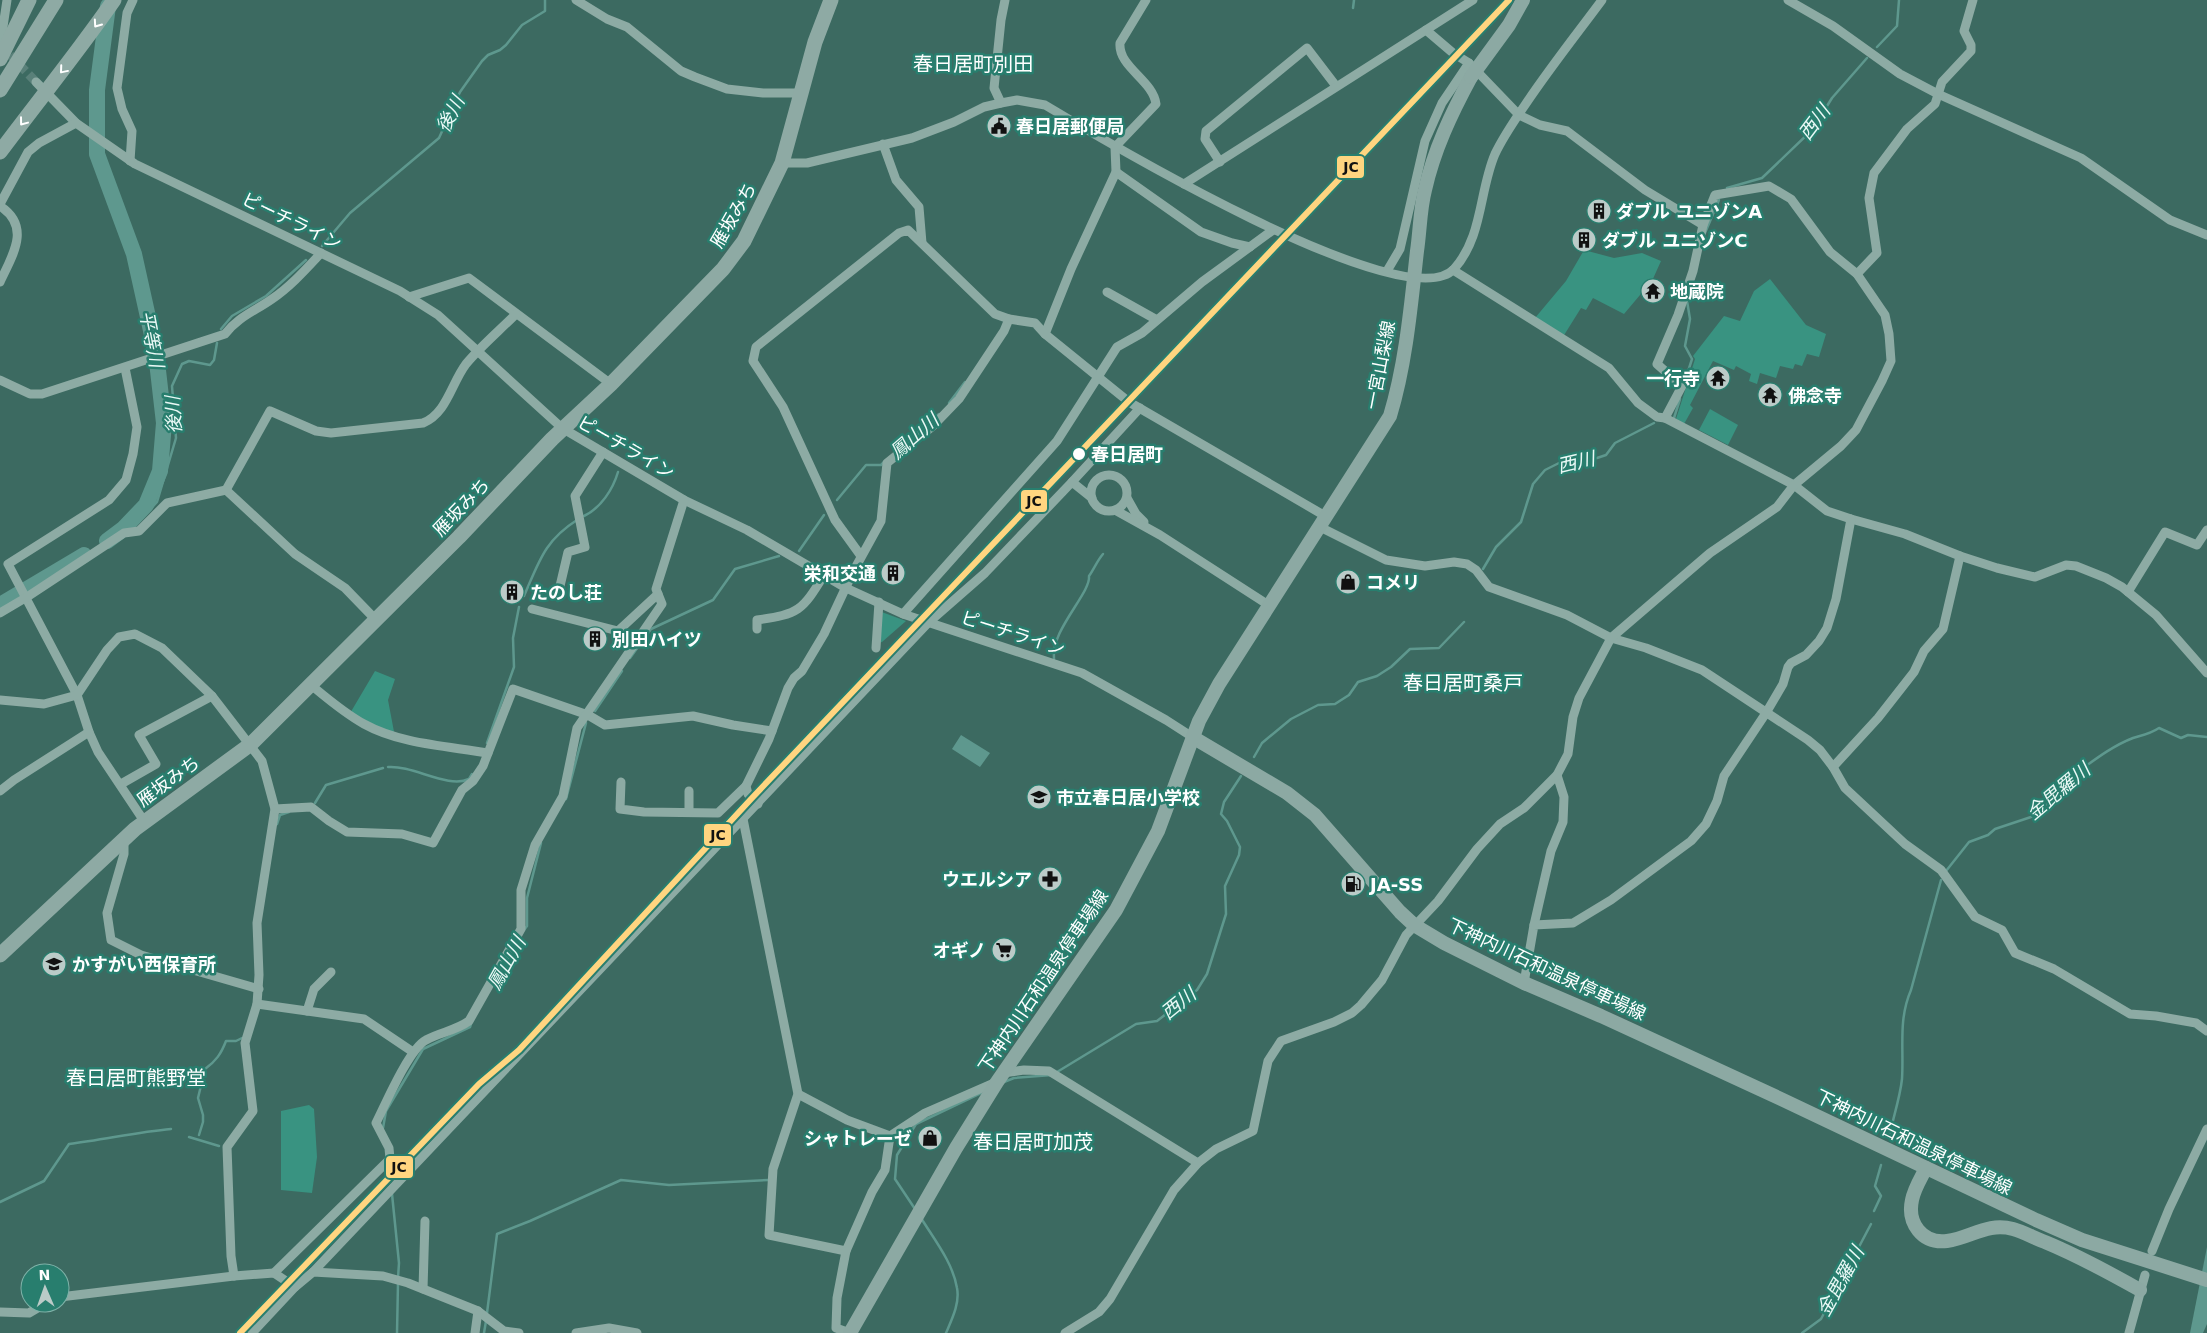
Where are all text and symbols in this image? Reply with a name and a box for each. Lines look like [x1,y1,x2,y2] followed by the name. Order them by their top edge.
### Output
[94,18,103,28] one-way arrow
[913,52,1033,76] district label: 春日居町別田
[60,64,68,73] one-way arrow
[432,90,469,136] water label: 後川
[1794,99,1835,144] water label: 西川
[986,113,1012,139] public building icon: 春日居郵便局
[20,116,28,125] one-way arrow
[1016,116,1124,137] place label: 春日居郵便局
[1336,155,1365,179] line badge: JC
[1342,159,1359,175] text: JC
[706,179,760,251] street label: 雁坂みち
[239,188,345,254] street label: ピーチライン
[1586,198,1612,224] building icon: ダブル ユニゾンA
[1616,201,1762,222] place label: ダブル ユニゾンA
[1571,227,1597,253] building icon: ダブル ユニゾンC
[1602,230,1747,251] place label: ダブル ユニゾンC
[1640,278,1666,304] temple icon: 地蔵院
[1670,281,1724,302] place label: 地蔵院
[136,309,169,371] water label: 平等川
[1361,319,1399,411] street label: 一宮山梨線
[1705,365,1731,391] temple icon: 一行寺
[1646,368,1700,389] place label: 一行寺
[1757,382,1783,408] temple icon: 佛念寺
[1788,385,1842,406] place label: 佛念寺
[161,393,185,435] water label: 後川
[885,408,944,463] water label: 鳳山川
[574,411,678,483] street label: ピーチライン
[1091,444,1163,465] place label: 春日居町
[1071,446,1087,462] marker: 春日居町
[1555,447,1599,477] water label: 西川
[428,474,494,540] street label: 雁坂みち
[1020,489,1048,513] line badge: JC
[1025,493,1042,509] text: JC
[880,560,906,586] building icon: 栄和交通
[804,563,876,584] place label: 栄和交通
[1335,569,1361,595] shop icon: コメリ
[1366,572,1420,593] place label: コメリ
[499,579,525,605] building icon: たのし荘
[530,582,602,603] place label: たのし荘
[958,606,1068,660] street label: ピーチライン
[582,626,608,652] building icon: 別田ハイツ
[612,629,702,650] place label: 別田ハイツ
[1403,671,1523,695] district label: 春日居町桑戸
[133,751,203,811] street label: 雁坂みち
[2022,757,2096,824] water label: 金毘羅川
[1026,784,1052,810] school or university icon: 市立春日居小学校
[1056,787,1200,808] place label: 市立春日居小学校
[703,823,732,847] line badge: JC
[709,827,726,843] text: JC
[1037,866,1063,892] pharmacy icon: ウエルシア
[942,869,1032,890] place label: ウエルシア
[1340,871,1366,897] fuel station icon: JA-SS
[1368,874,1423,895] place label: JA-SS
[974,886,1112,1076] street label: 下神内川石和温泉停車場線
[1445,914,1649,1024] street label: 下神内川石和温泉停車場線
[483,931,530,993] water label: 鳳山川
[991,937,1017,963] supermarket icon: オギノ
[933,940,986,961] place label: オギノ
[41,951,67,977] school or university icon: かすがい西保育所
[72,954,216,975] place label: かすがい西保育所
[1156,981,1201,1024] water label: 西川
[66,1066,206,1090] district label: 春日居町熊野堂
[1812,1085,2016,1199] street label: 下神内川石和温泉停車場線
[917,1125,943,1151] shop icon: シャトレーゼ
[804,1128,912,1149] place label: シャトレーゼ
[973,1130,1093,1154] district label: 春日居町加茂
[385,1155,414,1179] line badge: JC
[390,1159,407,1175] text: JC
[1812,1241,1869,1320] water label: 金毘羅川
[20,1263,70,1313] north arrow
[38,1267,51,1283] text: N

